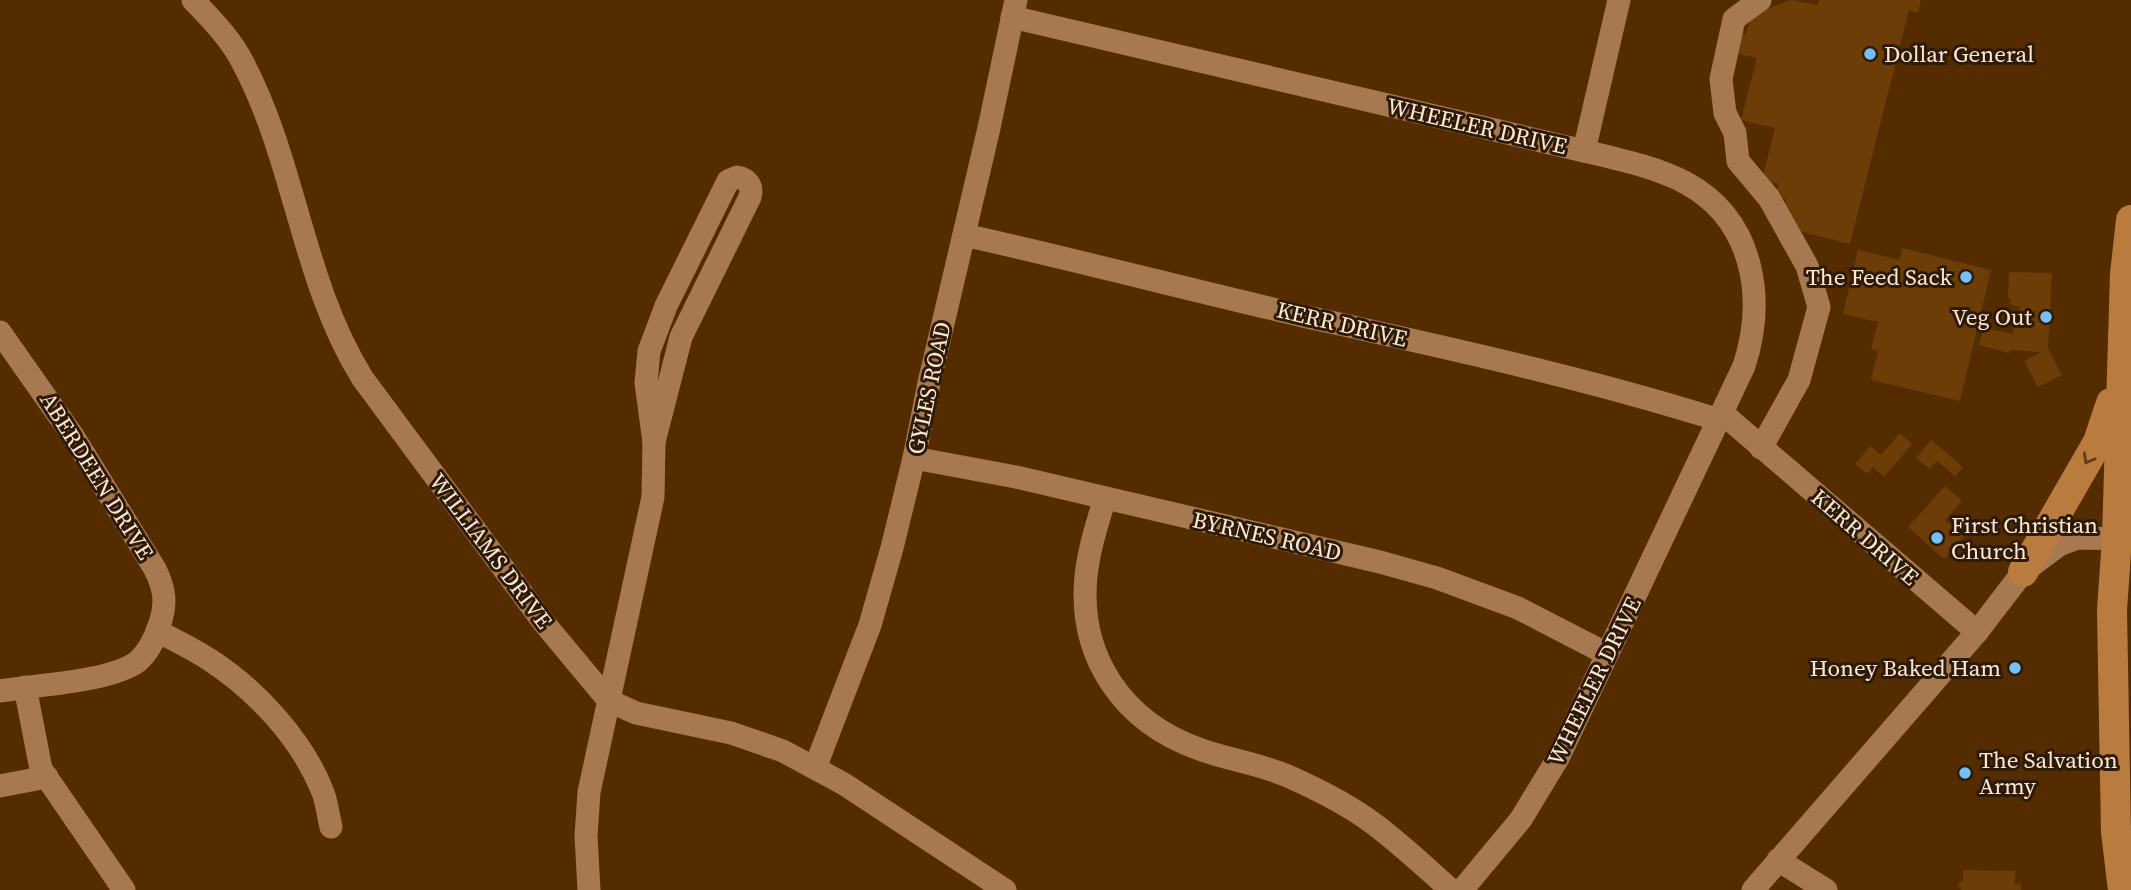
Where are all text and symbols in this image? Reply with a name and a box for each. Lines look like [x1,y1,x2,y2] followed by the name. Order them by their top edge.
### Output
[1884,38,2034,70] place label: Dollar General
[1862,46,1878,62] marker: Dollar General
[1384,90,1570,162] street label: WHEELER DRIVE
[1806,261,1952,293] place label: The Feed Sack
[1958,269,1974,285] marker: The Feed Sack
[1274,293,1411,355] street label: KERR DRIVE
[1952,301,2033,333] place label: Veg Out
[2038,309,2054,325] marker: Veg Out
[899,319,959,457] street label: GYLES ROAD
[33,386,161,566] street label: ABERDEEN DRIVE
[2083,452,2096,464] one-way arrow
[422,467,560,635] street label: WILLIAMS DRIVE
[1804,481,1926,593] street label: KERR DRIVE
[1189,503,1345,569] street label: BYRNES ROAD
[1951,509,2098,567] place label: First Christian Church
[1929,530,1945,546] marker: First Christian Church
[1539,591,1649,771] street label: WHEELER DRIVE
[1810,652,2001,684] place label: Honey Baked Ham
[2007,660,2023,676] marker: Honey Baked Ham
[1979,744,2118,802] place label: The Salvation Army
[1957,765,1973,781] marker: The Salvation Army

